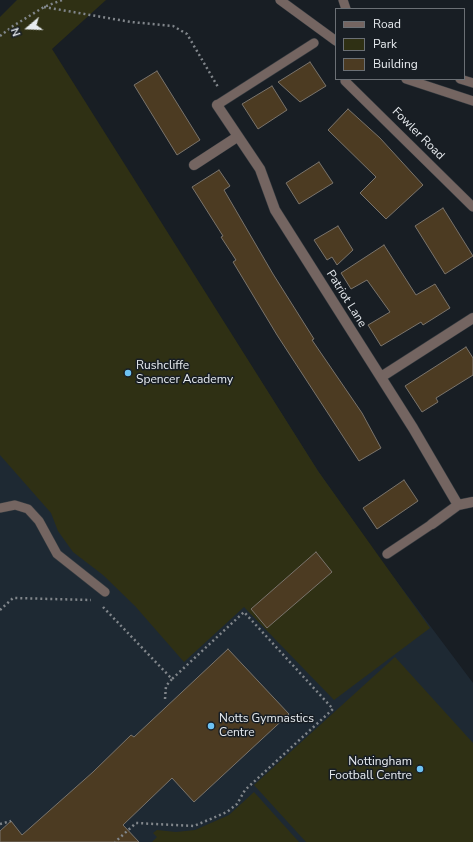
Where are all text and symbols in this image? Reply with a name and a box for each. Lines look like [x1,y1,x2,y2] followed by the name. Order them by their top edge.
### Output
[8,8,48,48] north arrow
[335,8,465,80] legend
[373,16,401,32] text: Road
[8,26,25,38] text: N
[373,36,397,52] text: Park
[373,56,418,72] text: Building
[389,105,447,163] street label: Fowler Road
[323,268,369,330] street label: Patriot Lane
[136,359,233,387] place label: Rushcliffe Spencer Academy
[123,368,133,378] marker: Rushcliffe Spencer Academy
[219,712,314,740] place label: Notts Gymnastics Centre
[206,721,216,731] marker: Notts Gymnastics Centre
[329,755,412,783] place label: Nottingham Football Centre
[415,764,425,774] marker: Nottingham Football Centre

